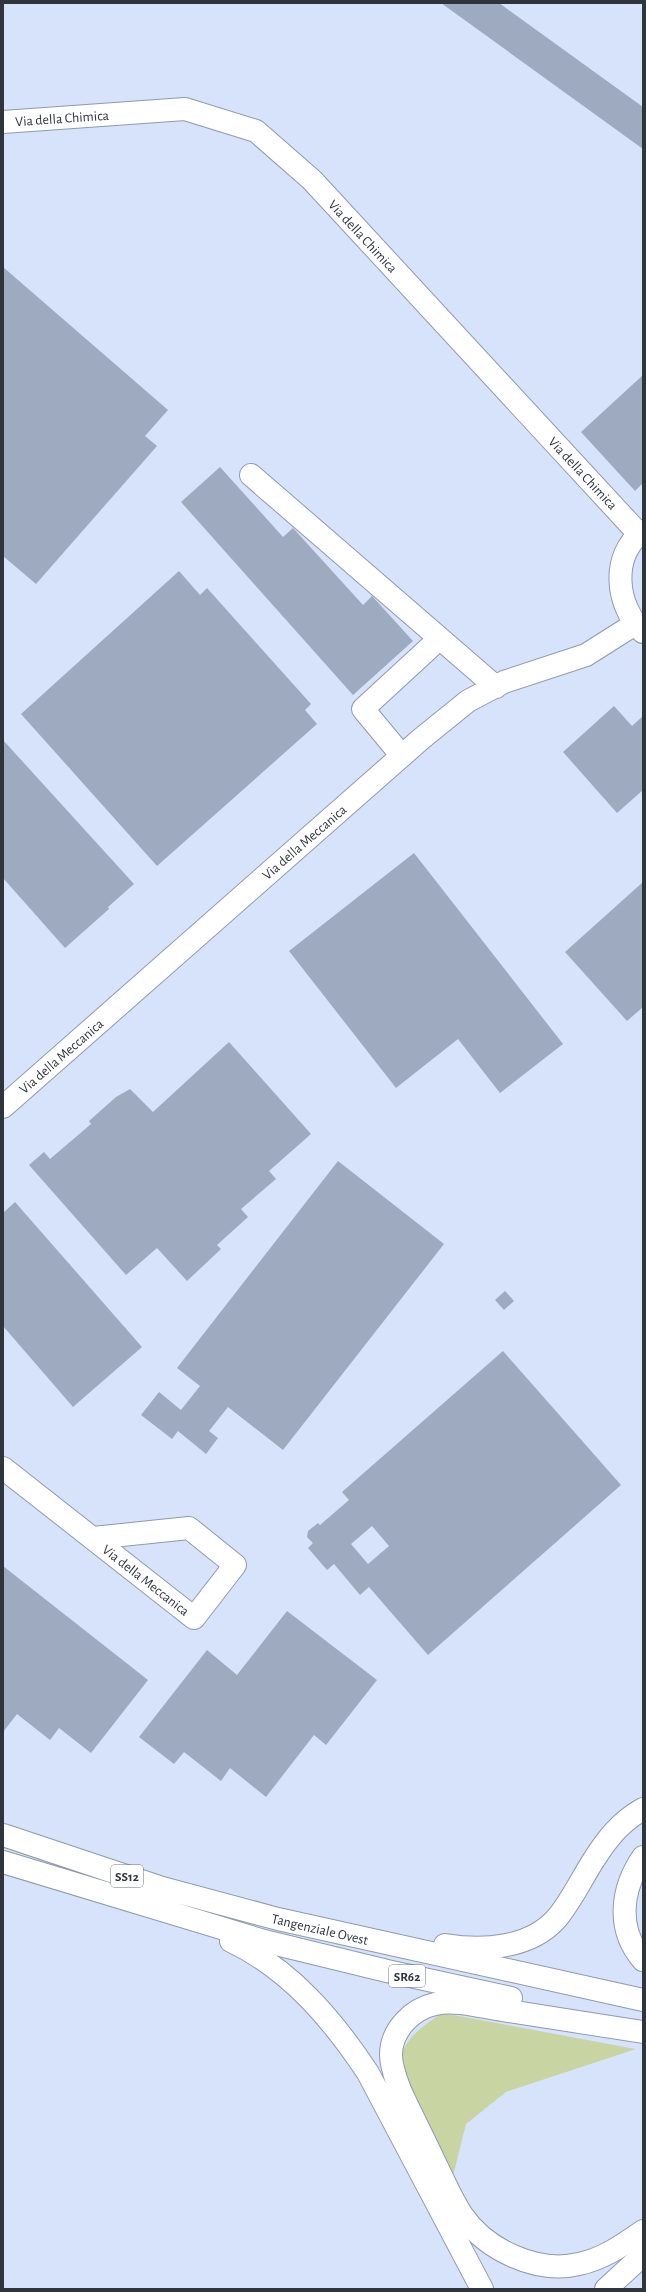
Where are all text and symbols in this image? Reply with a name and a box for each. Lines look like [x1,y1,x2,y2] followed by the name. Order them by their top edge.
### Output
[15,109,110,129] street label: Via della Chimica
[325,198,400,276] street label: Via della Chimica
[545,435,620,513] street label: Via della Chimica
[260,802,350,883] street label: Via della Meccanica
[17,1016,107,1097] street label: Via della Meccanica
[99,1543,192,1619] street label: Via della Meccanica
[111,1865,143,1887] road number: SS12
[270,1912,370,1948] street label: Tangenziale Ovest
[389,1965,425,1987] road number: SR62

